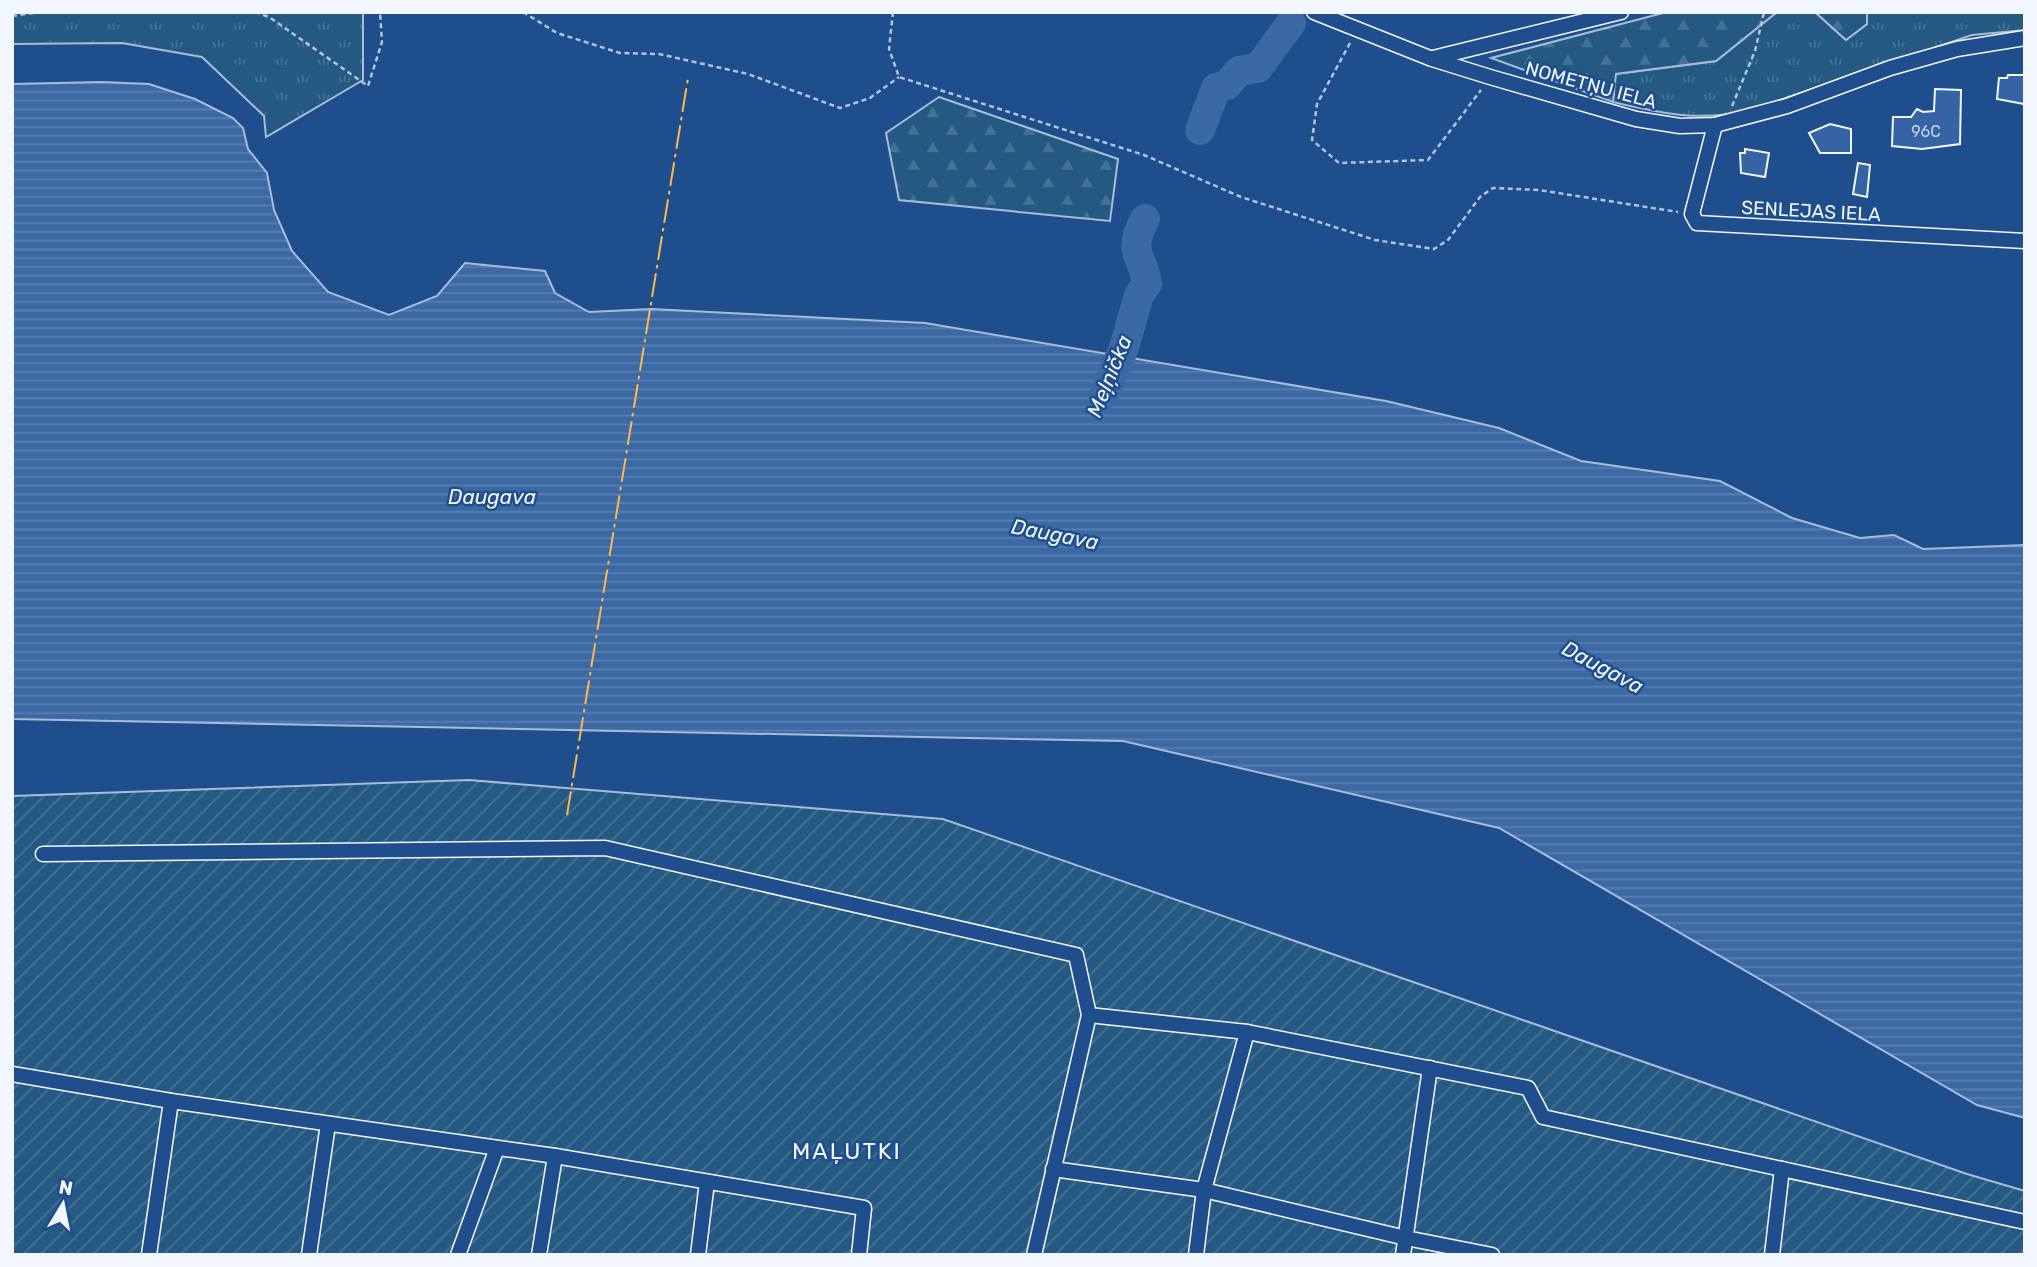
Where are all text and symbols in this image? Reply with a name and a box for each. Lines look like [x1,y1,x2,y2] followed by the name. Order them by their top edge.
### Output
[1523,56,1659,114] street label: NOMETŅU IELA
[1911,122,1941,141] house number: 96C
[1741,196,1882,226] street label: SENLEJAS IELA
[1081,331,1137,421] water label: Meļņička
[448,484,536,509] water label: Daugava
[1009,513,1101,555] water label: Daugava
[1558,635,1648,699] water label: Daugava
[792,1137,902,1165] district label: MAĻUTKI
[28,1169,98,1239] north arrow
[57,1175,75,1200] text: N

